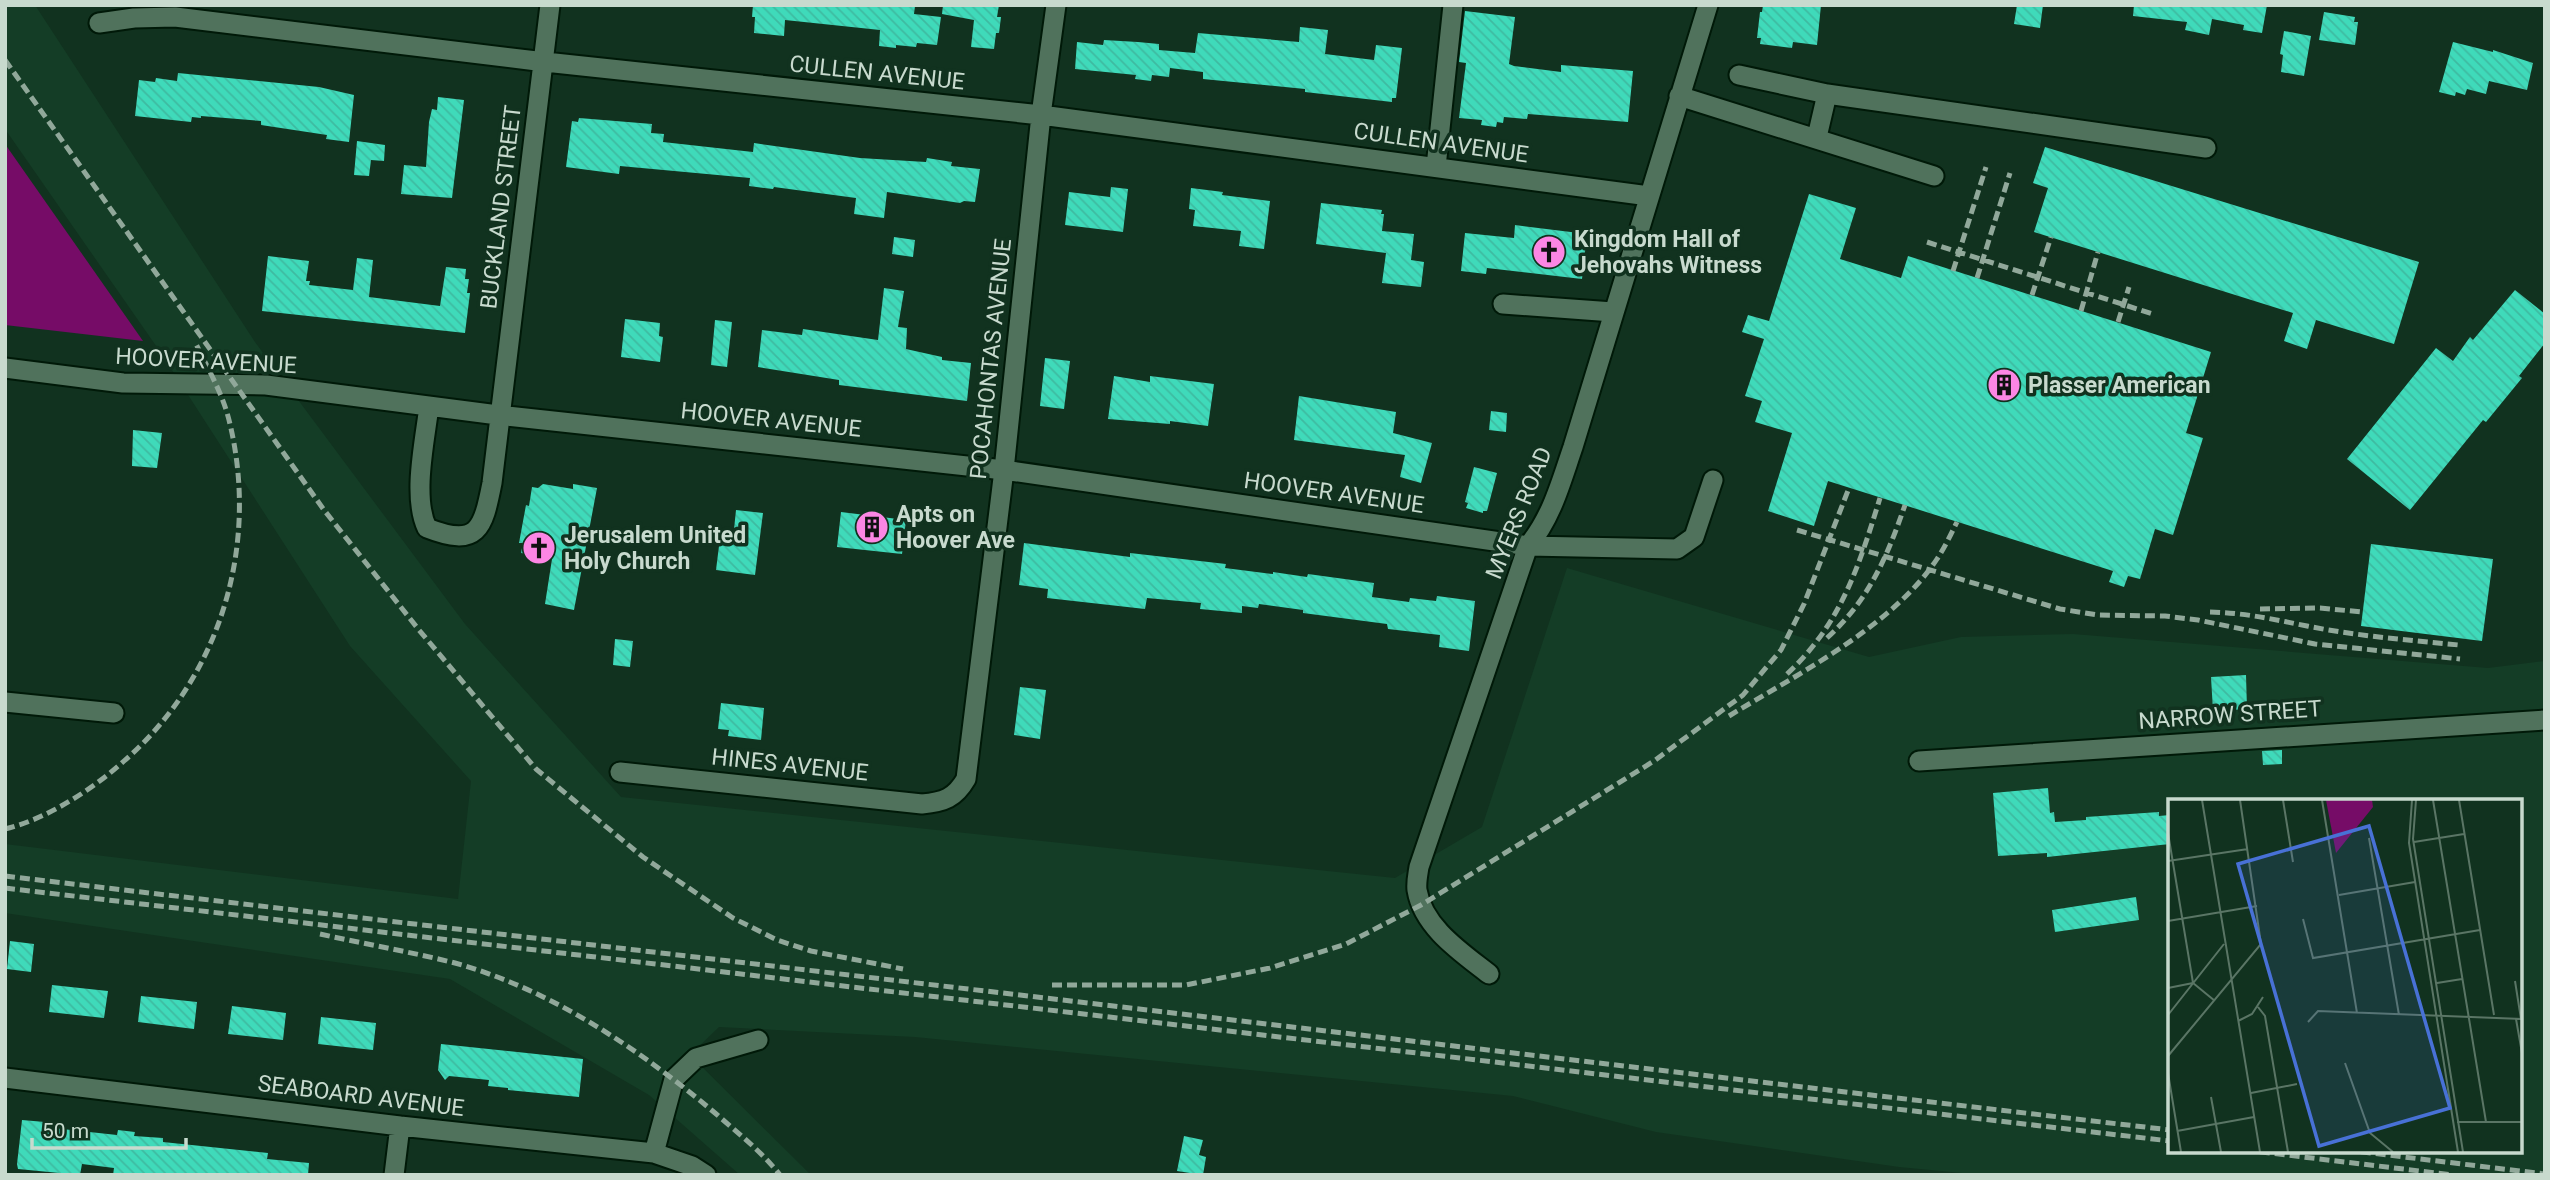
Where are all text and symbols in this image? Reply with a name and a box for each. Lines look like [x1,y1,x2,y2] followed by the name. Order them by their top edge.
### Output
[788,50,966,96] street label: CULLEN AVENUE
[475,103,527,310] street label: BUCKLAND STREET
[1352,117,1530,169] street label: CULLEN AVENUE
[1574,226,1762,279] place label: Kingdom Hall of Jehovahs Witness
[1530,233,1568,271] church icon: Kingdom Hall of Jehovahs Witness
[965,237,1017,481] street label: POCAHONTAS AVENUE
[115,343,297,379] street label: HOOVER AVENUE
[1985,366,2023,404] building icon: Plasser American
[2028,372,2211,399] place label: Plasser American
[679,397,863,443] street label: HOOVER AVENUE
[1480,443,1558,583] street label: MYERS ROAD
[1242,467,1426,519] street label: HOOVER AVENUE
[896,501,1015,554] place label: Apts on Hoover Ave
[853,508,891,546] building icon: Apts on Hoover Ave
[564,522,746,575] place label: Jerusalem United Holy Church
[520,529,558,567] church icon: Jerusalem United Holy Church
[2138,695,2323,735] street label: NARROW STREET
[710,743,870,787] street label: HINES AVENUE
[2168,799,2522,1152] inset map
[256,1070,466,1122] street label: SEABOARD AVENUE
[32,1106,186,1150] scale bar
[42,1119,89,1143] text: 50 m

